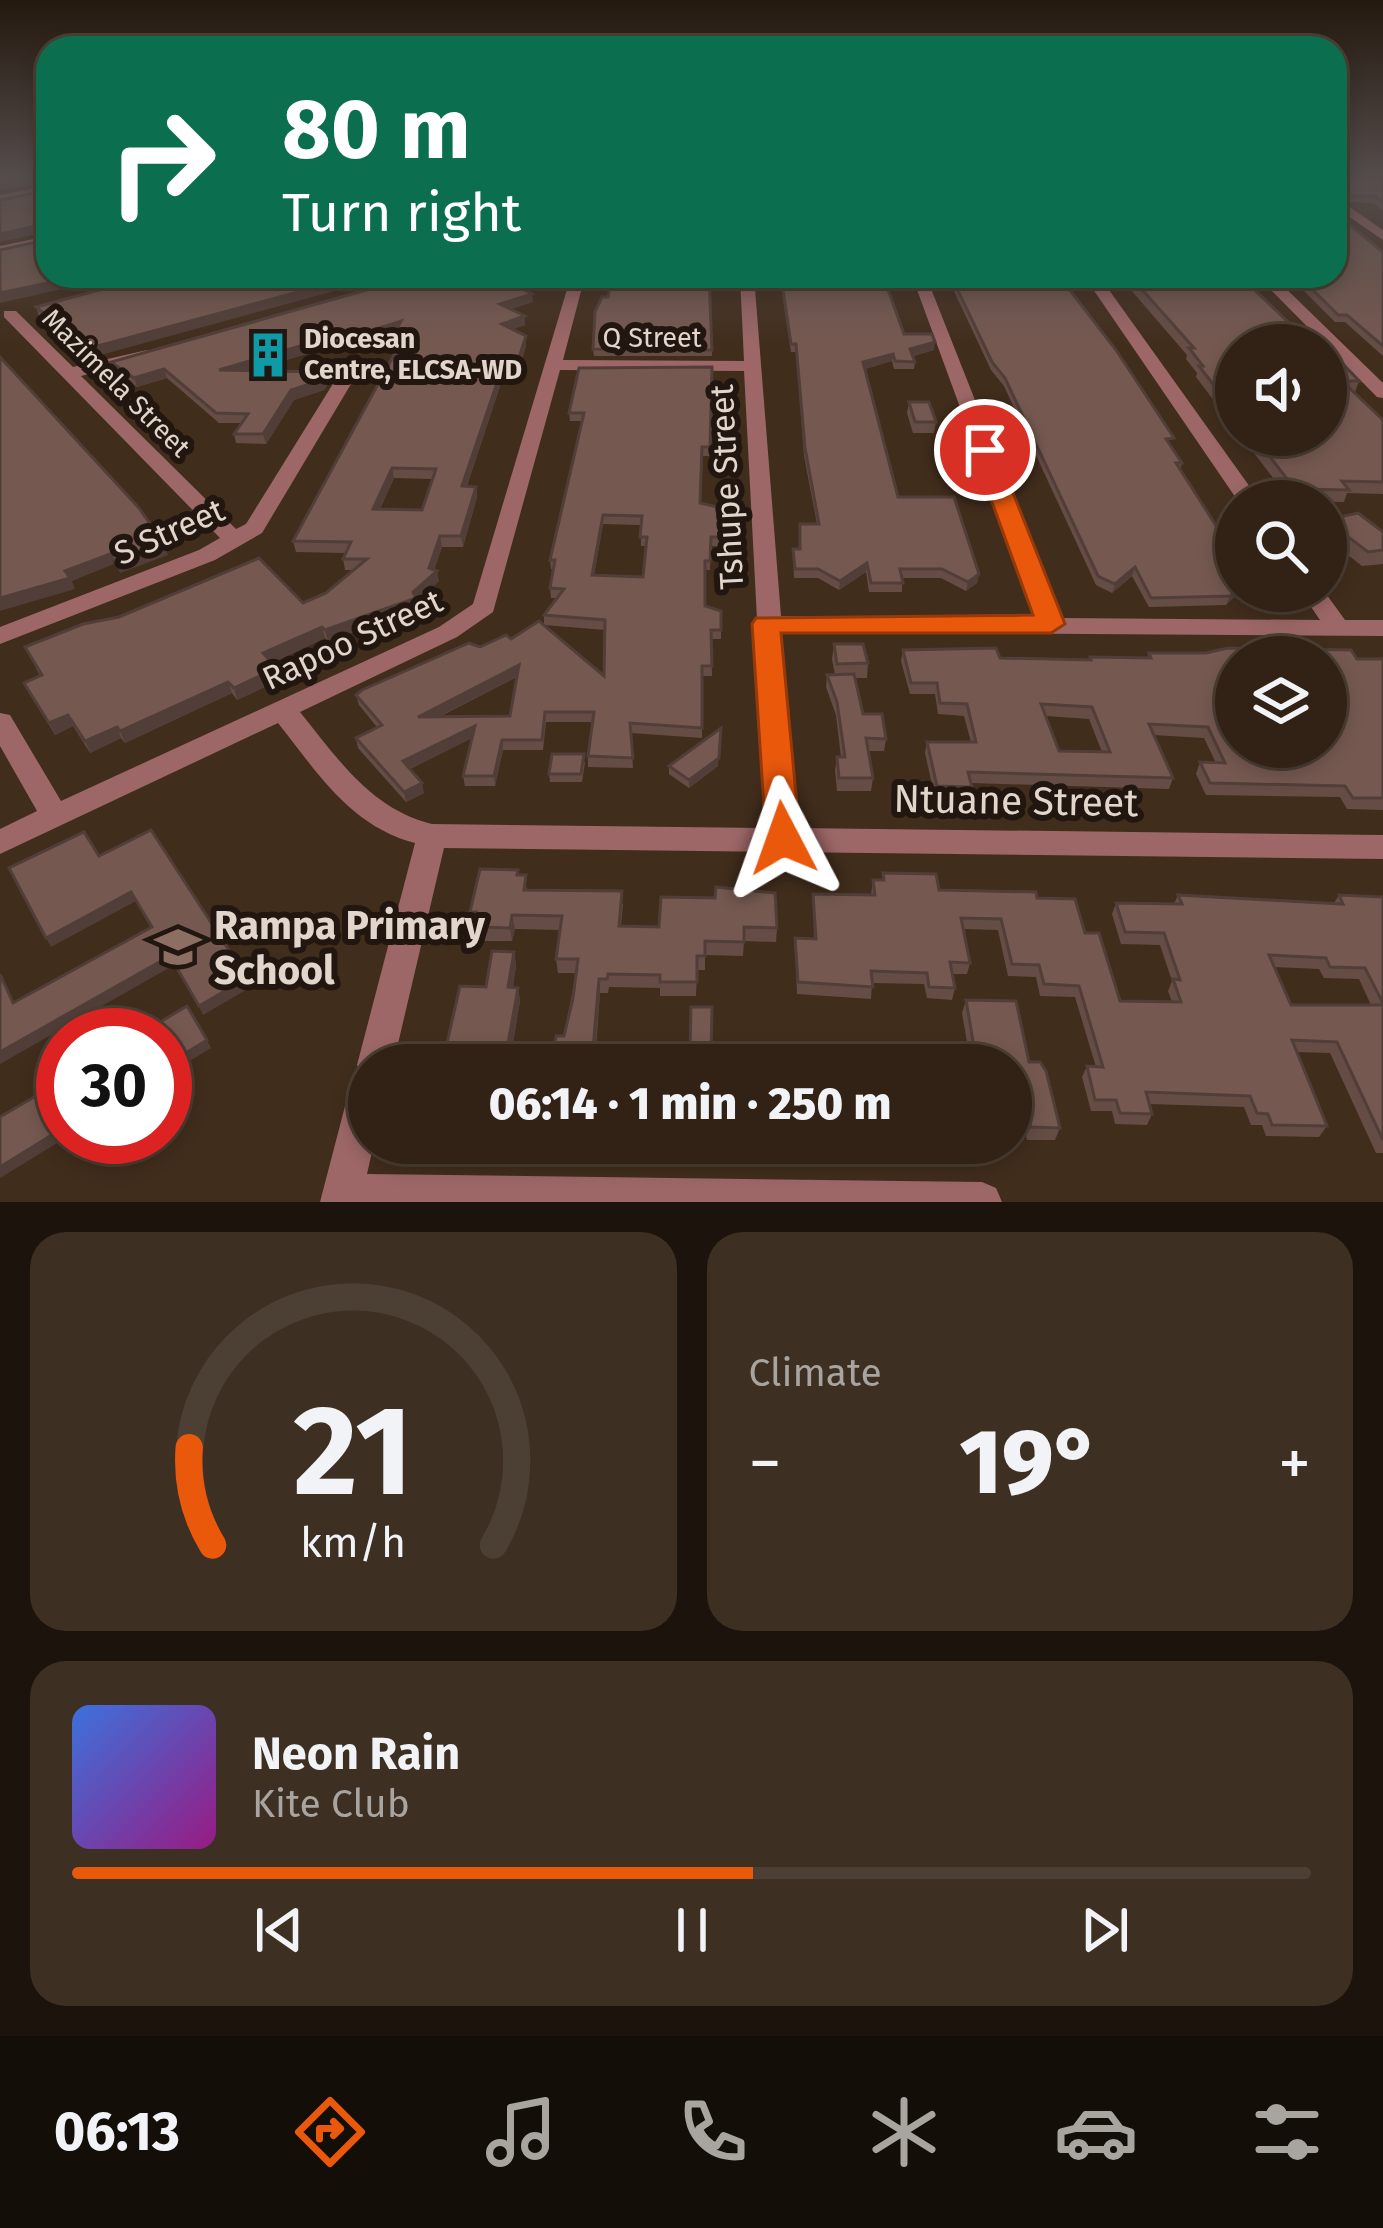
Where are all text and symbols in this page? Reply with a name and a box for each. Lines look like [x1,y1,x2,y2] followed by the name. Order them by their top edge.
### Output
[282,79,471,180] text: 80 m
[84,84,240,240] icon: right
[282,181,521,245] text: Turn right
[35,302,197,464] street label: Mazimela Street
[602,322,702,354] street label: Q Street
[304,323,522,386] place label: Diocesan Centre, ELCSA-WD
[1215,324,1347,768] map controls
[1215,324,1347,456] button: sound
[243,330,293,380] building icon: Diocesan Centre, ELCSA-WD
[702,383,752,590] street label: Tshupe Street
[934,399,1036,501] pin
[952,417,1018,483] icon: arrive
[1215,480,1347,612] button: search
[108,490,231,574] street label: S Street
[256,581,449,699] street label: Rapoo Street
[1215,636,1347,768] button: layers
[720,775,846,901] position arrow
[893,776,1140,826] street label: Ntuane Street
[214,903,486,994] place label: Rampa Primary School
[153,922,203,972] school or university icon: Rampa Primary School
[36,1008,192,1164] speed limit sign: 30
[489,1077,891,1131] text: 06:14 · 1 min · 250 m
[749,1350,882,1396] text: Climate
[293,1377,413,1527] text: 21
[959,1409,1100,1517] text: 19°
[749,1424,782,1503] text: −
[1278,1424,1311,1503] text: +
[300,1516,406,1567] text: km/h
[252,1727,460,1781] text: Neon Rain
[252,1781,410,1827] text: Kite Club
[246,1897,312,1963] icon: previous
[659,1897,725,1963] icon: pause
[1072,1897,1138,1963] icon: next
[288,2090,372,2174] icon: directions
[479,2090,563,2174] icon: music
[671,2090,755,2174] icon: phone
[862,2090,946,2174] icon: climate
[1054,2090,1138,2174] icon: car
[1245,2090,1329,2174] icon: filters
[54,2100,180,2164] text: 06:13

